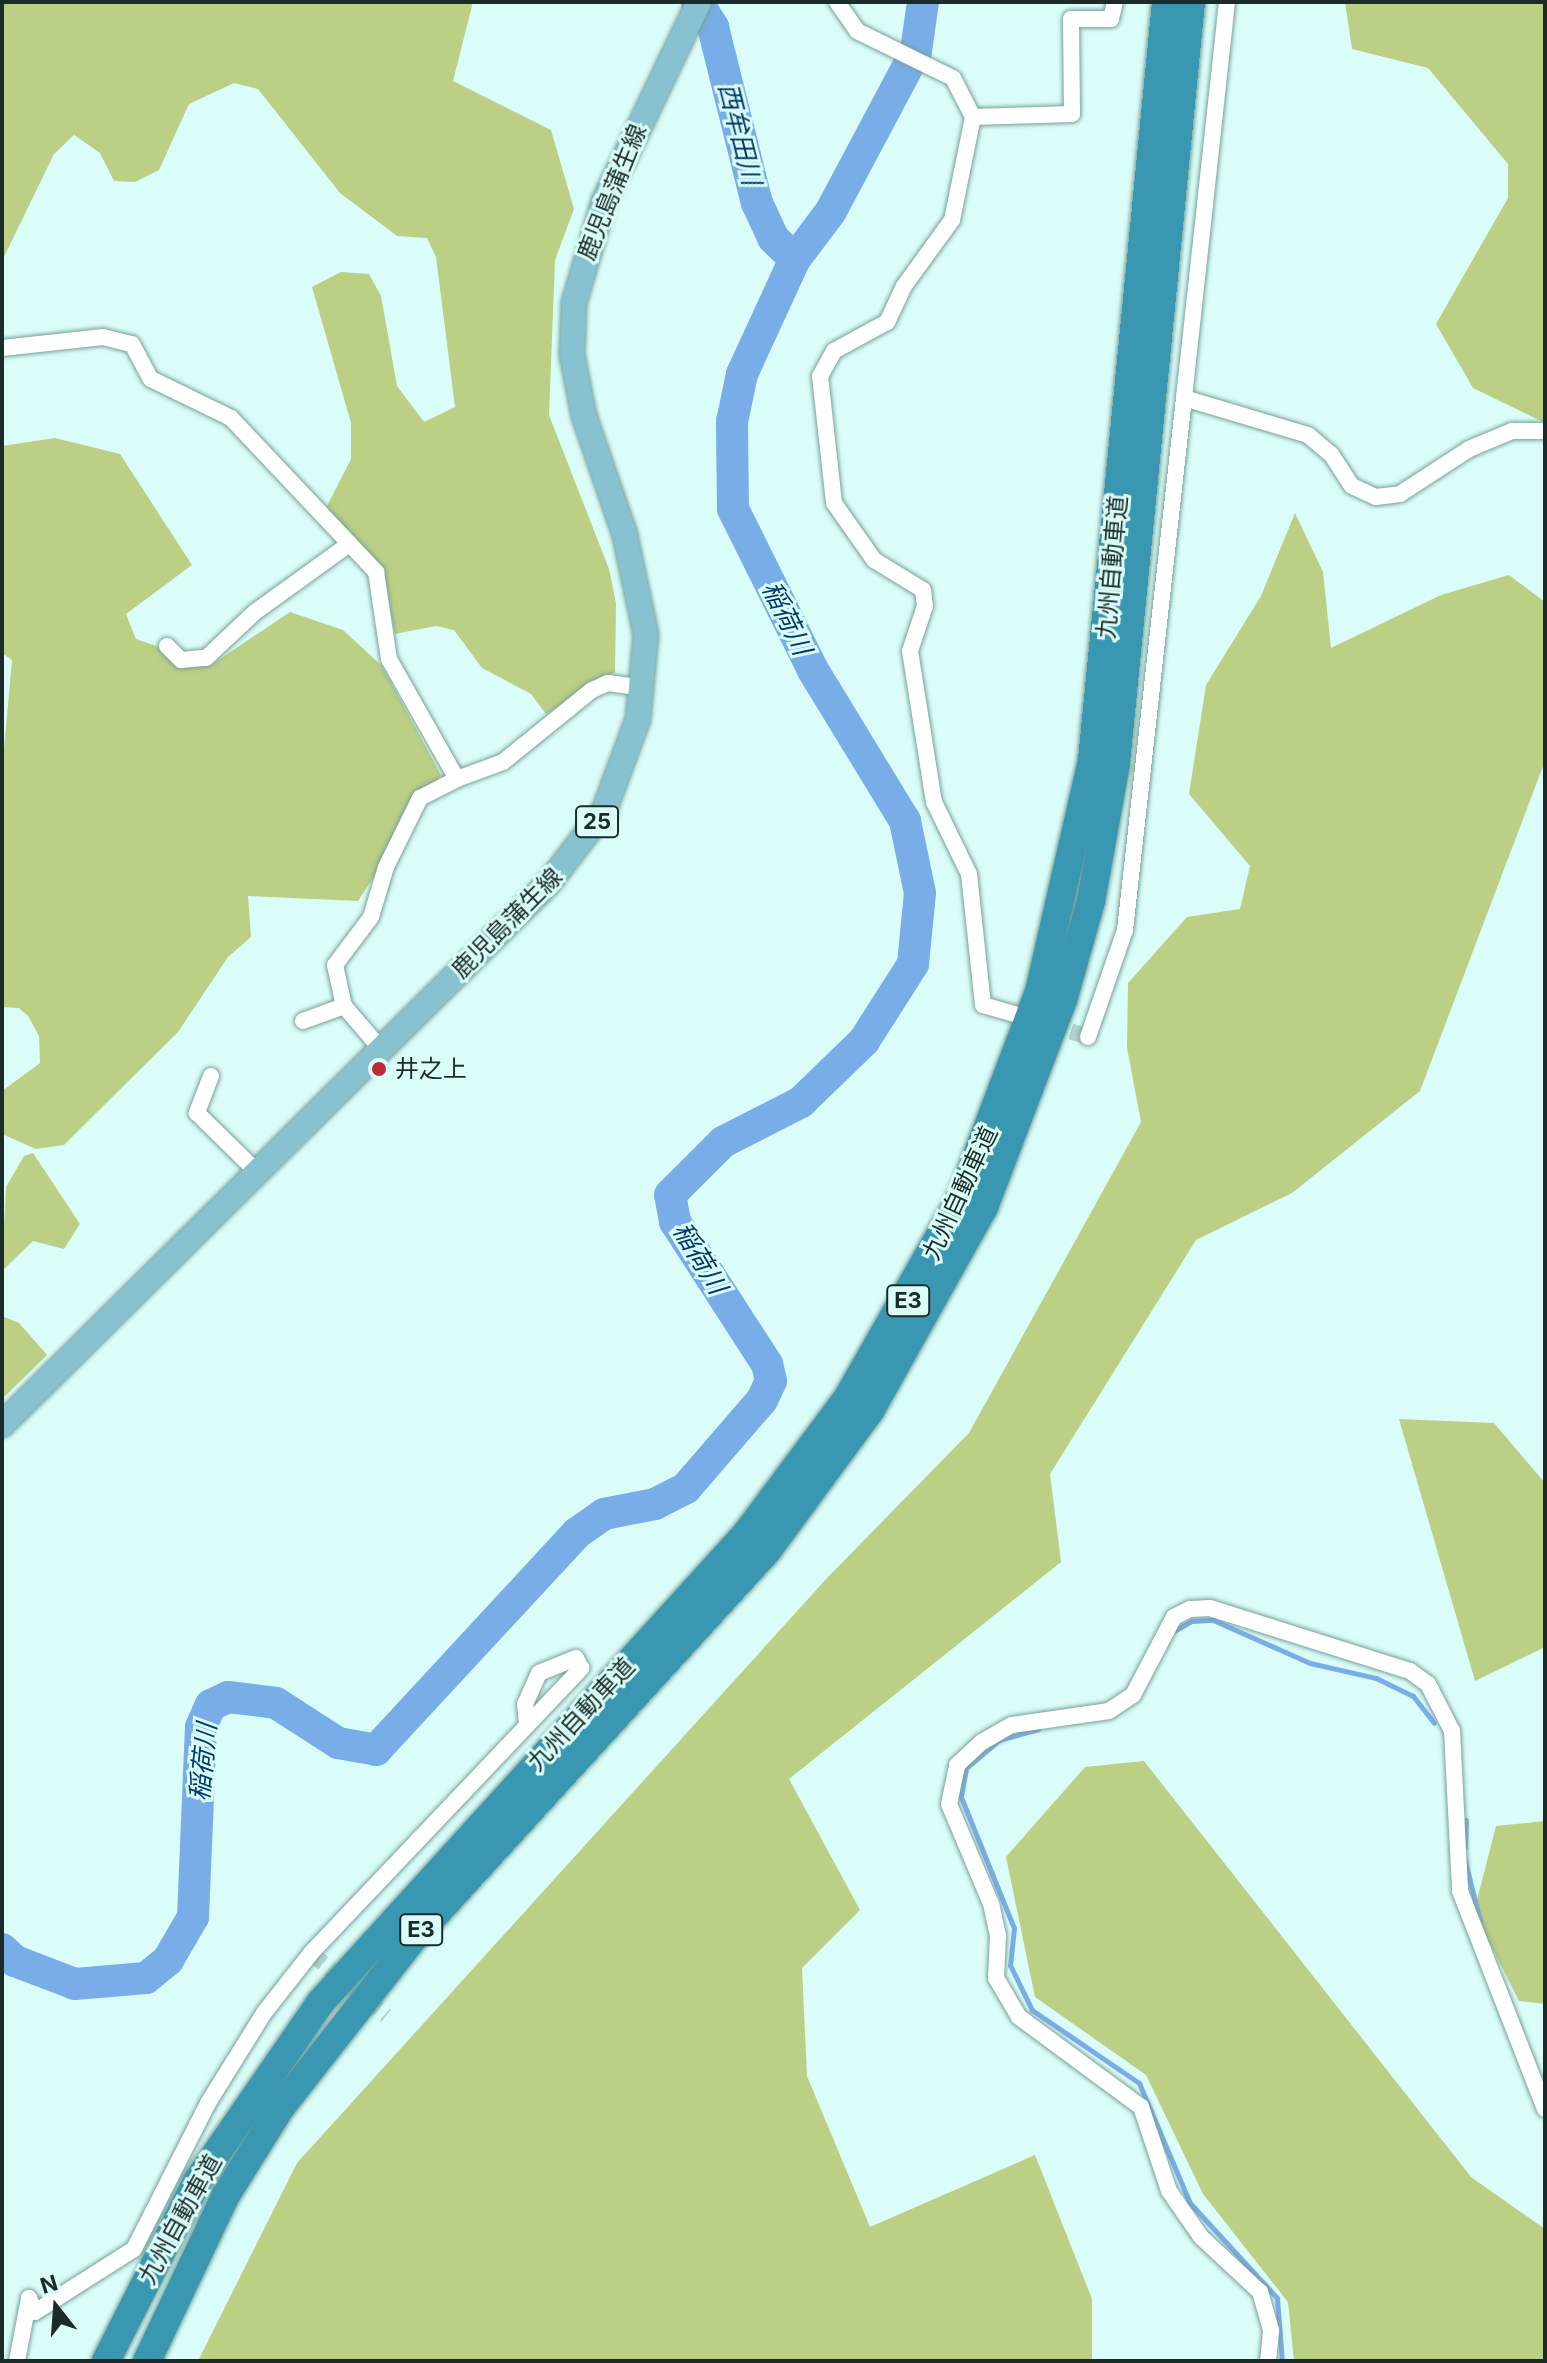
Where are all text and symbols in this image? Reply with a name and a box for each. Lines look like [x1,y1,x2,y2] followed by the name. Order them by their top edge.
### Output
[712,80,768,188] water label: 西牟田川
[572,120,652,264] street label: 鹿児島蒲生線
[1091,494,1133,640] street label: 九州自動車道
[756,576,818,660] water label: 稲荷川
[575,804,619,840] road number: 25
[446,862,568,984] street label: 鹿児島蒲生線
[395,1055,467,1083] place label: 井之上
[370,1060,388,1078] marker: 井之上
[917,1122,1003,1264] street label: 九州自動車道
[667,1217,733,1299] water label: 稲荷川
[886,1283,930,1319] road number: E3
[521,1652,641,1776] street label: 九州自動車道
[183,1722,223,1802] water label: 稲荷川
[399,1912,443,1948] road number: E3
[132,2149,228,2289] street label: 九州自動車道
[16,2267,96,2347] north arrow
[37,2269,61,2299] text: N

